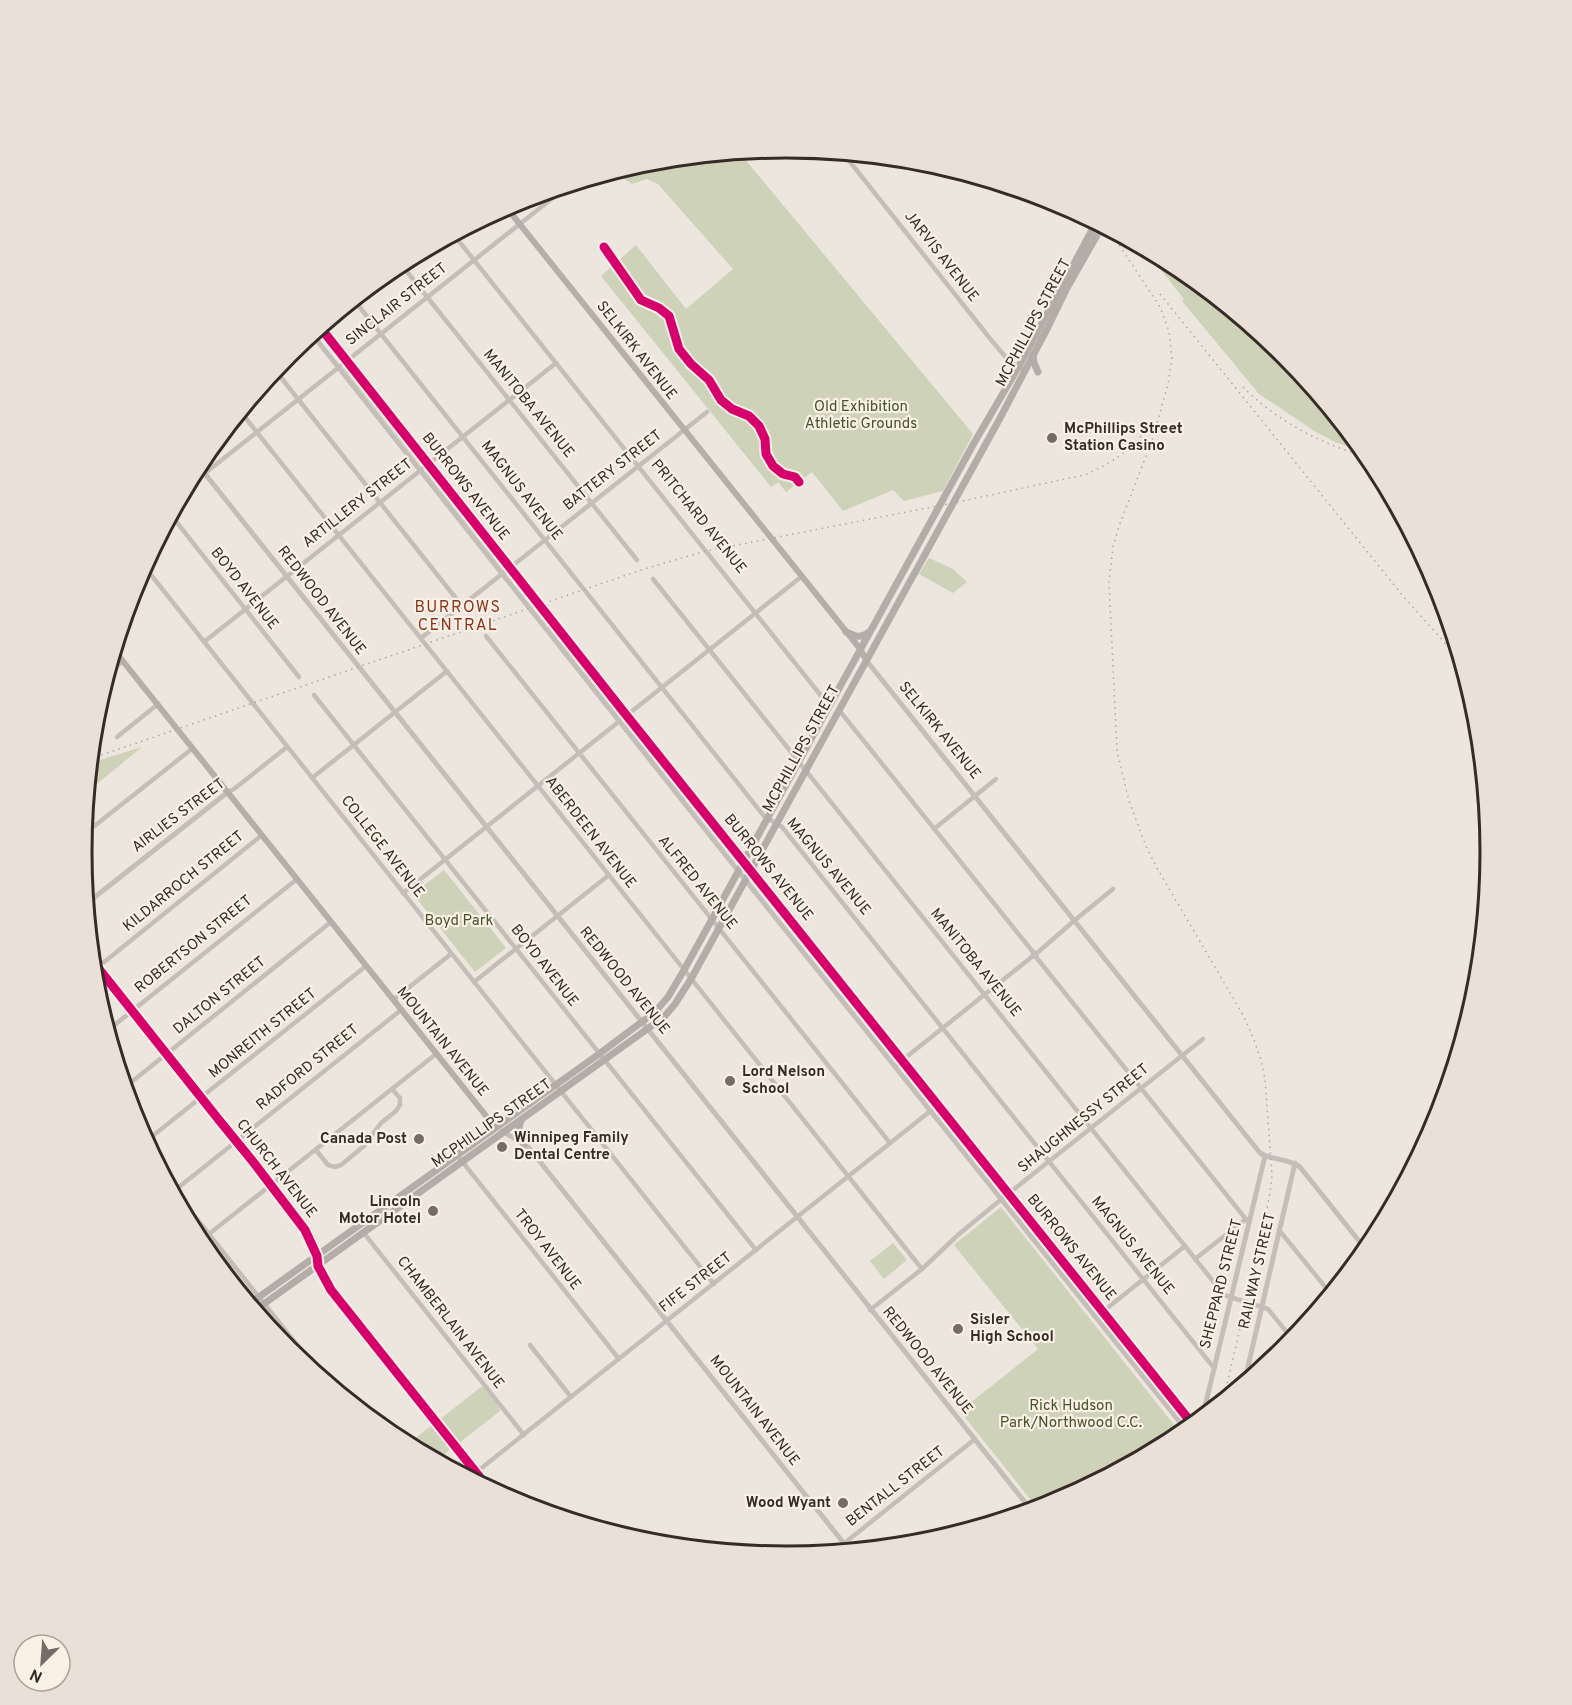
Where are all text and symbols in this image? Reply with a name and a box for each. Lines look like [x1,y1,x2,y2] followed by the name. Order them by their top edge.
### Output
[900,208,982,306] street label: JARVIS AVENUE
[992,256,1076,390] street label: MCPHILLIPS STREET
[342,259,452,351] street label: SINCLAIR STREET
[591,298,681,404] street label: SELKIRK AVENUE
[478,346,578,462] street label: MANITOBA AVENUE
[805,398,917,434] park label: Old Exhibition Athletic Grounds
[1064,420,1183,456] place label: McPhillips Street Station Casino
[560,426,666,516] street label: BATTERY STREET
[417,429,513,545] street label: BURROWS AVENUE
[1045,431,1059,445] marker: McPhillips Street Station Casino
[476,437,566,545] street label: MAGNUS AVENUE
[299,455,417,553] street label: ARTILLERY STREET
[646,456,750,578] street label: PRITCHARD AVENUE
[272,543,370,659] street label: REDWOOD AVENUE
[206,544,282,634] street label: BOYD AVENUE
[414,598,502,636] district label: BURROWS CENTRAL
[894,678,984,784] street label: SELKIRK AVENUE
[759,682,845,816] street label: MCPHILLIPS STREET
[540,773,640,893] street label: ABERDEEN AVENUE
[129,775,229,857] street label: AIRLIES STREET
[336,792,428,902] street label: COLLEGE AVENUE
[719,811,817,925] street label: BURROWS AVENUE
[782,814,874,920] street label: MAGNUS AVENUE
[120,827,248,937] street label: KILDARROCH STREET
[653,832,741,934] street label: ALFRED AVENUE
[131,892,257,998] street label: ROBERTSON STREET
[925,905,1025,1021] street label: MANITOBA AVENUE
[424,912,494,931] park label: Boyd Park
[506,921,582,1011] street label: BOYD AVENUE
[575,923,673,1039] street label: REDWOOD AVENUE
[170,953,270,1039] street label: DALTON STREET
[392,983,492,1101] street label: MOUNTAIN AVENUE
[205,985,321,1083] street label: MONREITH STREET
[253,1021,363,1115] street label: RADFORD STREET
[1015,1060,1153,1178] street label: SHAUGHNESSY STREET
[742,1063,825,1099] place label: Lord Nelson School
[723,1074,737,1088] marker: Lord Nelson School
[428,1075,556,1173] street label: MCPHILLIPS STREET
[231,1116,321,1222] street label: CHURCH AVENUE
[514,1129,629,1165] place label: Winnipeg Family Dental Centre
[320,1130,407,1149] place label: Canada Post
[412,1132,426,1146] marker: Canada Post
[495,1140,509,1154] marker: Winnipeg Family Dental Centre
[1022,1191,1120,1305] street label: BURROWS AVENUE
[339,1193,421,1229] place label: Lincoln Motor Hotel
[1086,1193,1178,1299] street label: MAGNUS AVENUE
[426,1204,440,1218] marker: Lincoln Motor Hotel
[509,1206,585,1294] street label: TROY AVENUE
[1235,1211,1281,1331] street label: RAILWAY STREET
[1197,1217,1247,1351] street label: SHEPPARD STREET
[656,1249,736,1317] street label: FIFE STREET
[392,1253,508,1393] street label: CHAMBERLAIN AVENUE
[878,1303,976,1419] street label: REDWOOD AVENUE
[970,1311,1054,1347] place label: Sisler High School
[951,1322,965,1336] marker: Sisler High School
[705,1352,803,1470] street label: MOUNTAIN AVENUE
[1000,1397,1142,1433] park label: Rick Hudson Park/Northwood C.C.
[843,1443,949,1531] street label: BENTALL STREET
[746,1494,831,1513] place label: Wood Wyant
[836,1496,850,1510] marker: Wood Wyant
[12,1633,72,1693] north arrow
[27,1663,46,1686] text: N

